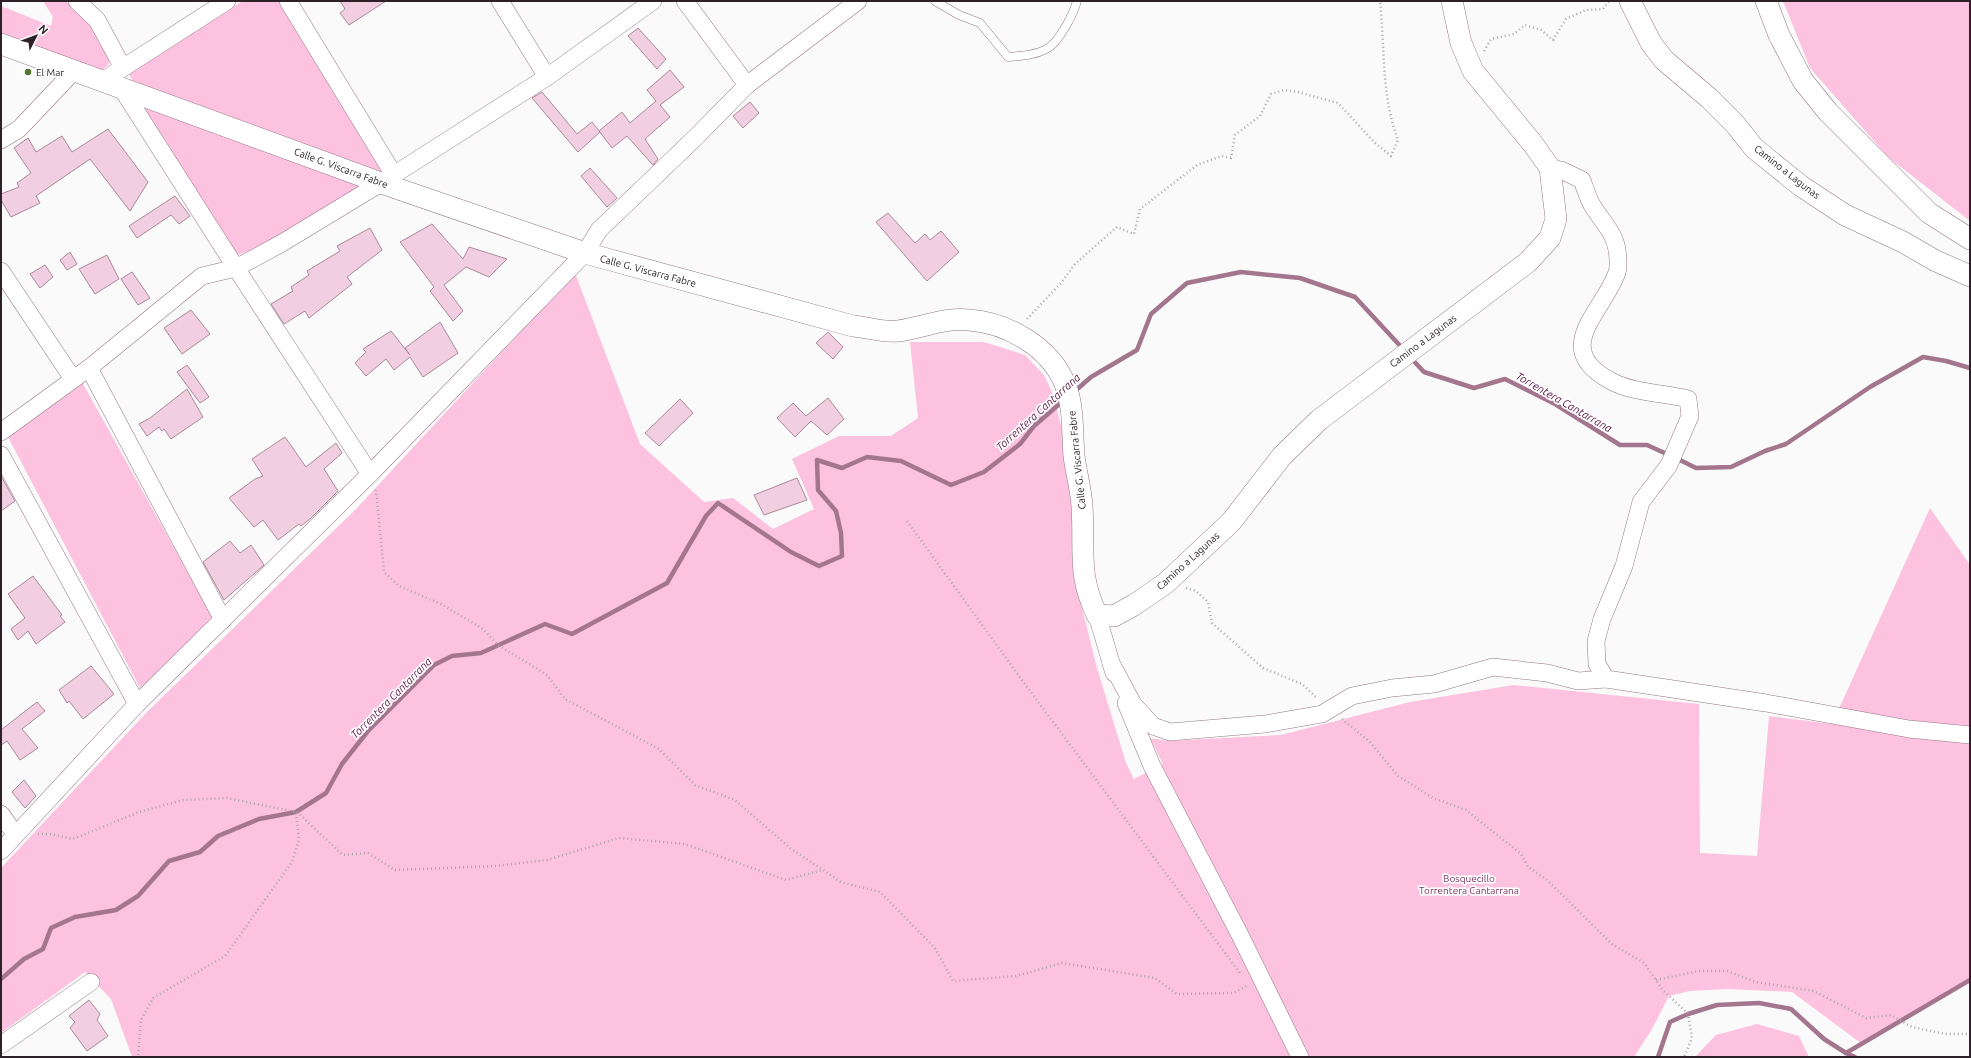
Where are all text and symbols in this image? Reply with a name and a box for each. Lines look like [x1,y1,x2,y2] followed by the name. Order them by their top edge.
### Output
[16,16,56,56] north arrow
[36,22,51,36] text: N
[23,67,33,77] marker: El Mar
[36,67,64,78] place label: El Mar
[1752,143,1822,201] street label: Camino a Lagunas
[292,146,390,190] street label: Calle G. Viscarra Fabre
[599,253,697,289] street label: Calle G. Viscarra Fabre
[1388,312,1458,370] street label: Camino a Lagunas
[1514,370,1614,434] water label: Torrentera Cantarrana
[993,371,1083,453] water label: Torrentera Cantarrana
[1066,410,1088,510] street label: Calle G. Viscarra Fabre
[1154,530,1222,592] street label: Camino a Lagunas
[348,655,434,741] water label: Torrentera Cantarrana
[1419,873,1519,896] park label: Bosquecillo Torrentera Cantarrana

